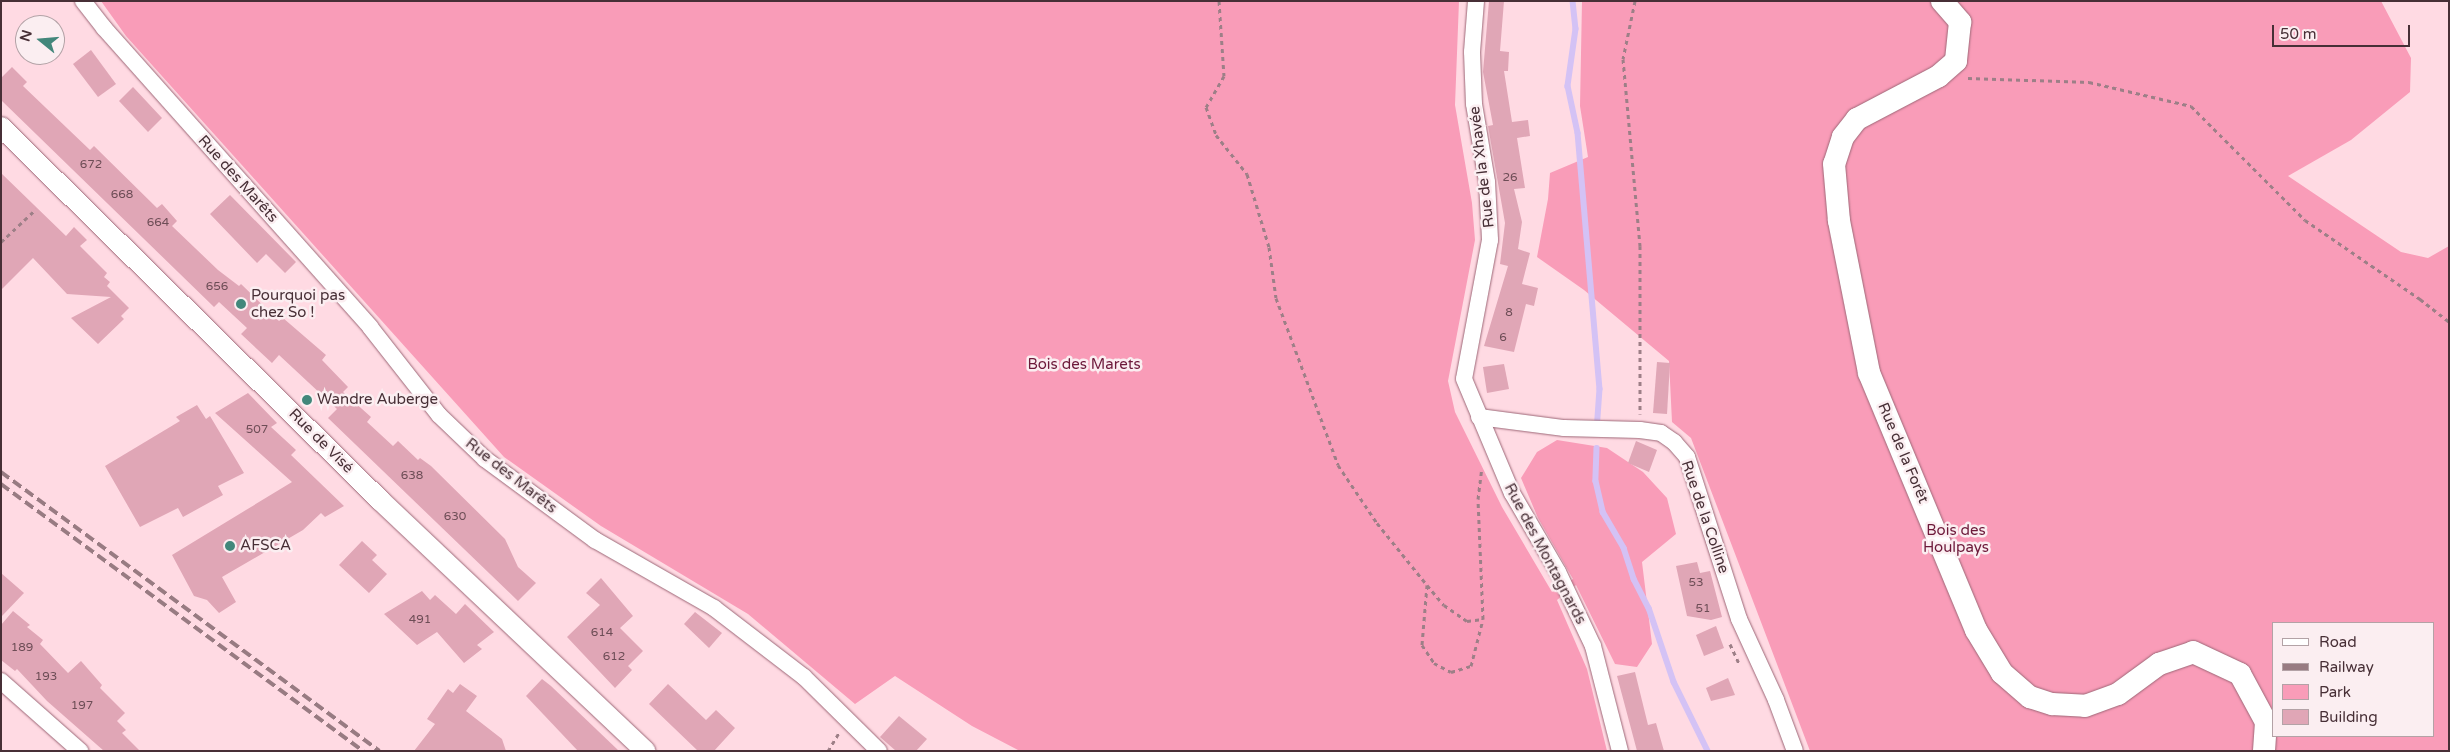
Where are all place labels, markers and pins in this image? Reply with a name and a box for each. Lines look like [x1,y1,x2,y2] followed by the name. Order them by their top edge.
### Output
[251,286,345,321] place label: Pourquoi pas chez So !
[235,298,247,310] marker: Pourquoi pas chez So !
[317,391,438,409] place label: Wandre Auberge
[301,394,313,406] marker: Wandre Auberge
[240,537,291,555] place label: AFSCA
[224,540,236,552] marker: AFSCA

